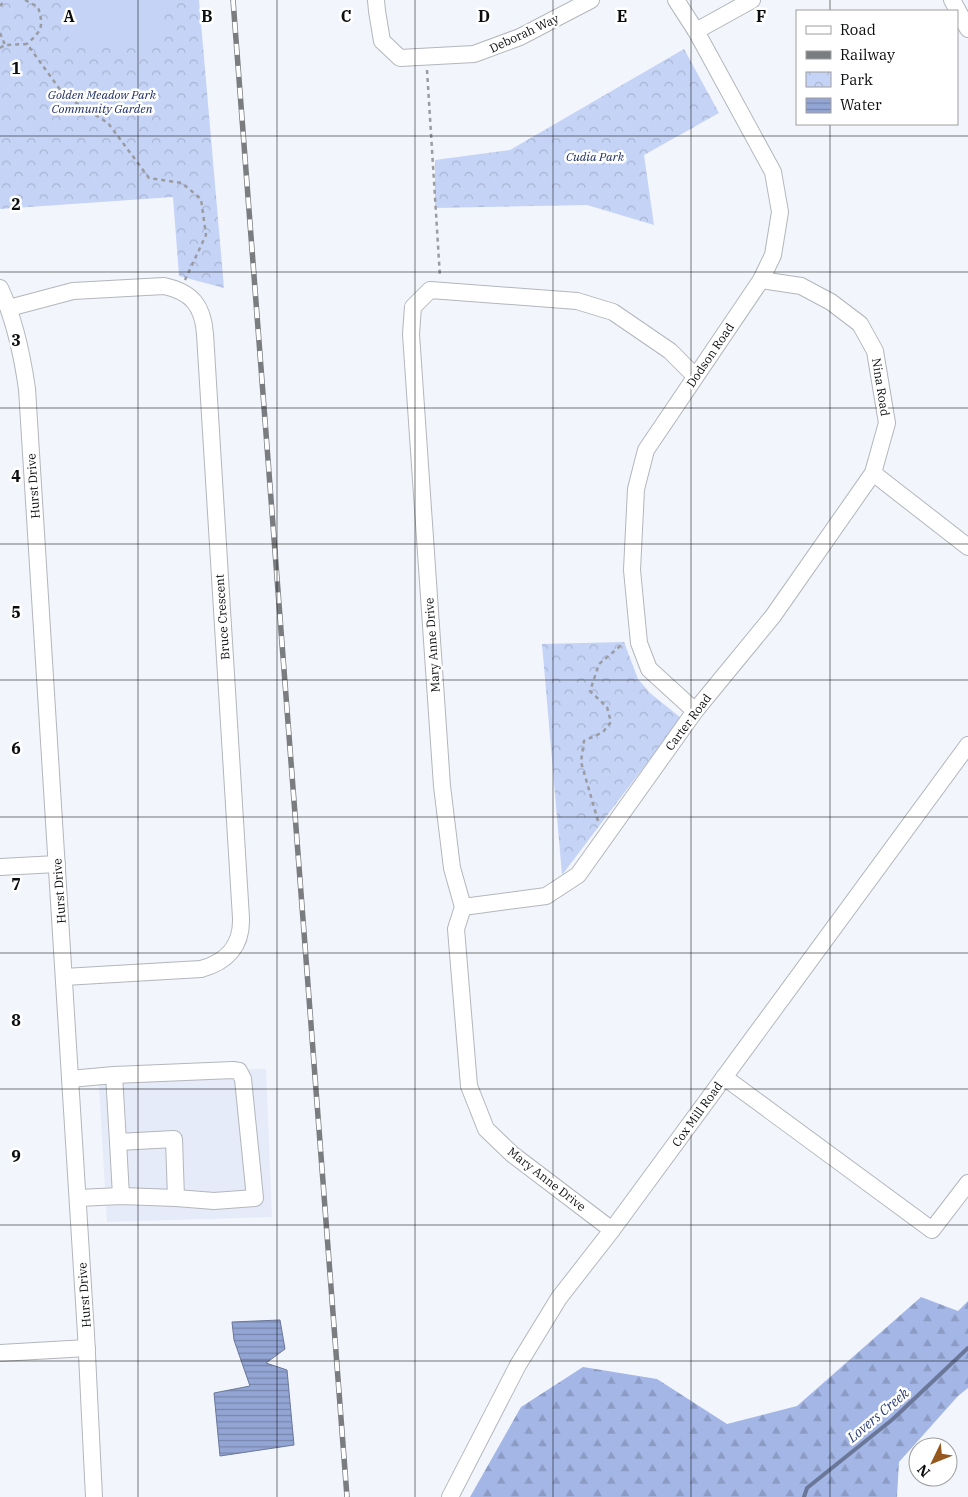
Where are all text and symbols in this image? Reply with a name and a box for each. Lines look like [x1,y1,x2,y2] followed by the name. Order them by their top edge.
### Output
[63,6,75,26] text: A
[201,6,213,26] text: B
[341,6,351,26] text: C
[478,6,490,26] text: D
[617,6,627,26] text: E
[756,6,766,26] text: F
[487,10,562,56] street label: Deborah Way
[796,10,958,125] legend
[840,20,876,39] text: Road
[840,45,895,64] text: Railway
[11,58,21,78] text: 1
[840,70,873,89] text: Park
[48,87,157,116] park label: Golden Meadow Park Community Garden
[840,95,882,114] text: Water
[566,149,625,164] park label: Cudia Park
[11,194,21,214] text: 2
[683,320,737,390] street label: Dodson Road
[11,330,21,350] text: 3
[869,357,893,417] street label: Nina Road
[23,453,43,519] street label: Hurst Drive
[11,466,21,486] text: 4
[212,574,232,660] street label: Bruce Crescent
[421,597,443,693] street label: Mary Anne Drive
[11,602,21,622] text: 5
[662,691,714,753] street label: Carter Road
[11,738,21,758] text: 6
[49,858,69,924] street label: Hurst Drive
[11,874,21,894] text: 7
[11,1010,21,1030] text: 8
[668,1079,726,1149] street label: Cox Mill Road
[505,1144,589,1214] street label: Mary Anne Drive
[11,1146,21,1166] text: 9
[74,1262,94,1328] street label: Hurst Drive
[843,1384,913,1447] water label: Lovers Creek
[908,1437,958,1487] north arrow
[913,1461,934,1481] text: N

